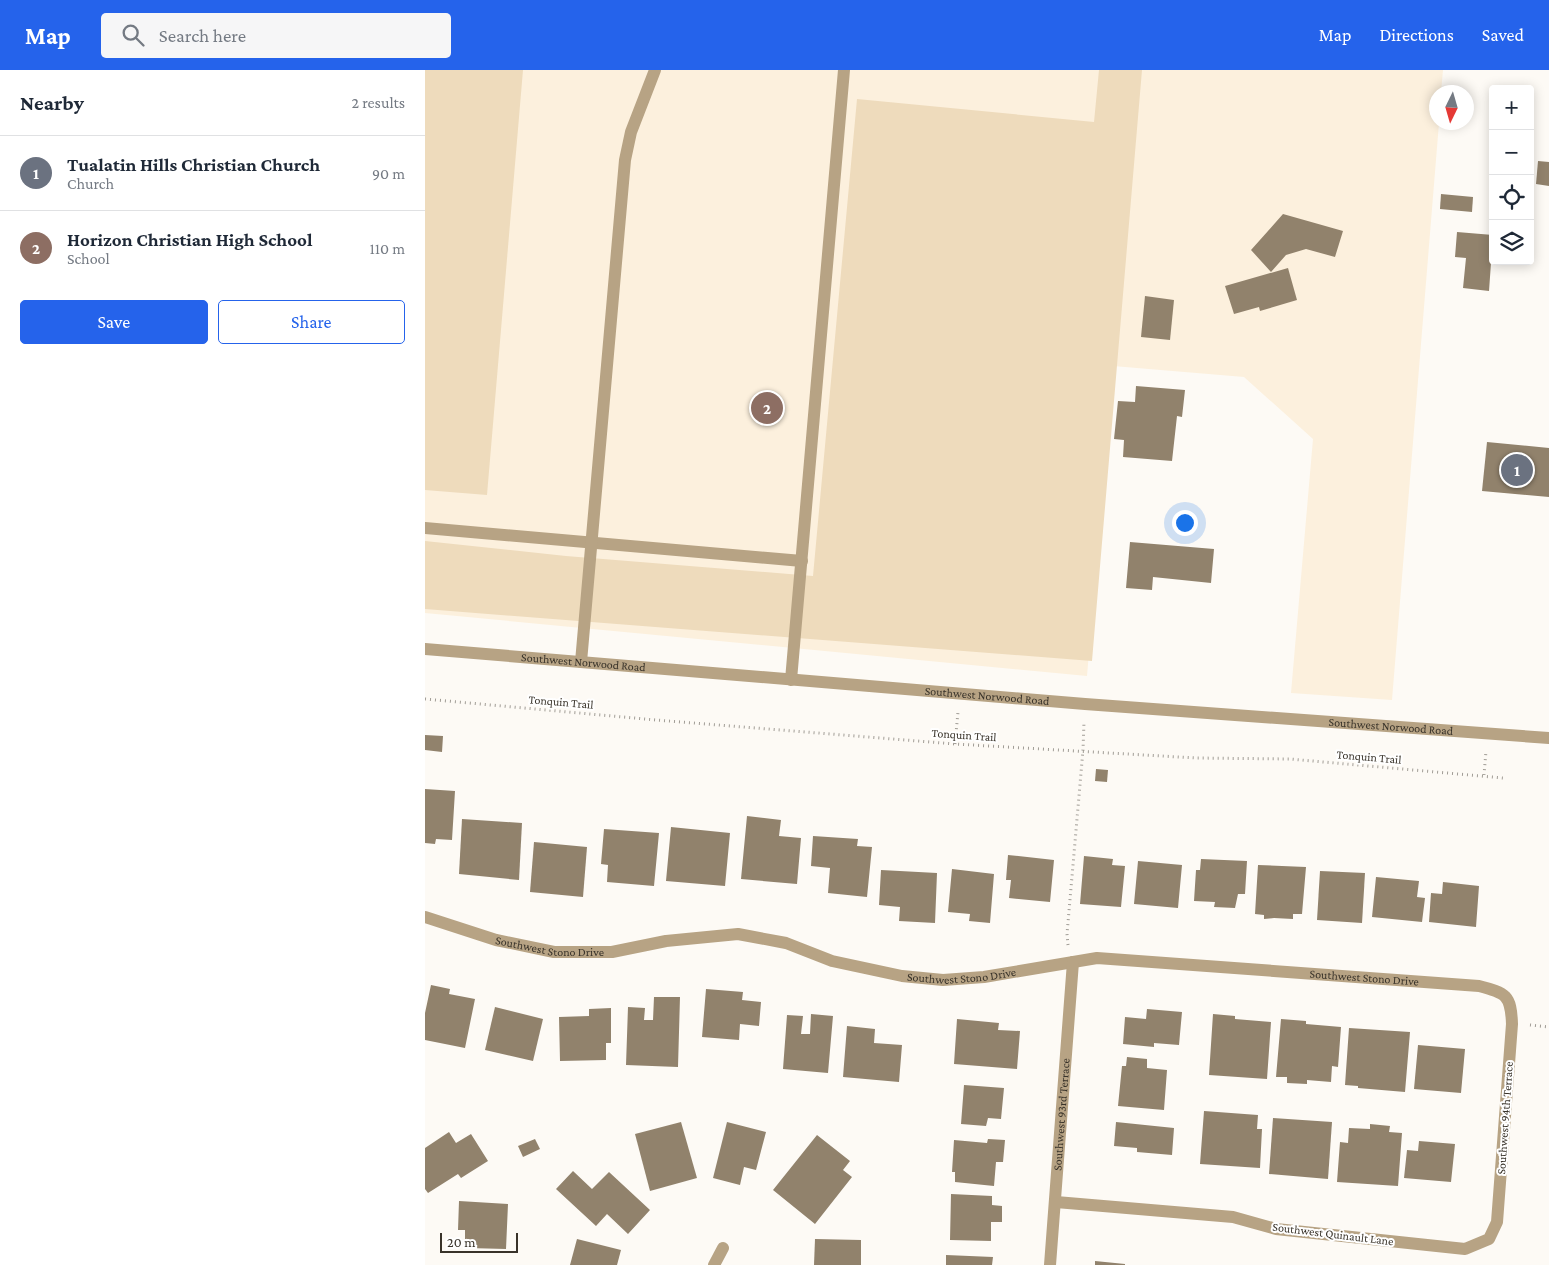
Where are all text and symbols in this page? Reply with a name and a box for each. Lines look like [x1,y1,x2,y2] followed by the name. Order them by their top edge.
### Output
[101,13,451,58] search box
[119,21,147,49] icon: search
[25,22,71,49] text: Map
[159,25,246,46] text: Search here
[1319,25,1351,45] text: Map
[1379,25,1454,45] text: Directions
[1482,25,1524,45] text: Saved
[1429,85,1474,130] north arrow
[1489,85,1534,265] map controls
[1489,85,1534,130] button: +
[20,91,84,115] text: Nearby
[352,94,405,111] text: 2 results
[1489,130,1534,175] button: −
[67,154,320,175] text: Tualatin Hills Christian Church
[33,165,39,182] text: 1
[372,165,405,182] text: 90 m
[67,175,114,192] text: Church
[1489,175,1534,220] button: locate
[1489,220,1534,265] button: layers
[67,229,313,250] text: Horizon Christian High School
[32,240,40,257] text: 2
[369,240,405,257] text: 110 m
[67,250,110,267] text: School
[20,300,208,344] button: Save
[218,300,405,344] button: Share
[751,389,783,427] pin: 2
[1501,451,1533,489] pin: 1
[1172,510,1198,536] your location
[521,650,647,674] street label: Southwest Norwood Road
[924,684,1051,708] street label: Southwest Norwood Road
[528,692,594,712] street label: Tonquin Trail
[1328,715,1454,738] street label: Southwest Norwood Road
[931,726,997,744] street label: Tonquin Trail
[1336,747,1402,767] street label: Tonquin Trail
[494,933,604,959] street label: Southwest Stono Drive
[906,965,1017,987] street label: Southwest Stono Drive
[1309,967,1419,989] street label: Southwest Stono Drive
[1050,1058,1073,1171] street label: Southwest 93rd Terrace
[1494,1061,1516,1175] street label: Southwest 94th Terrace
[1272,1220,1394,1248] street label: Southwest Quinault Lane
[440,1230,517,1253] scale bar
[447,1234,475,1250] text: 20 m

